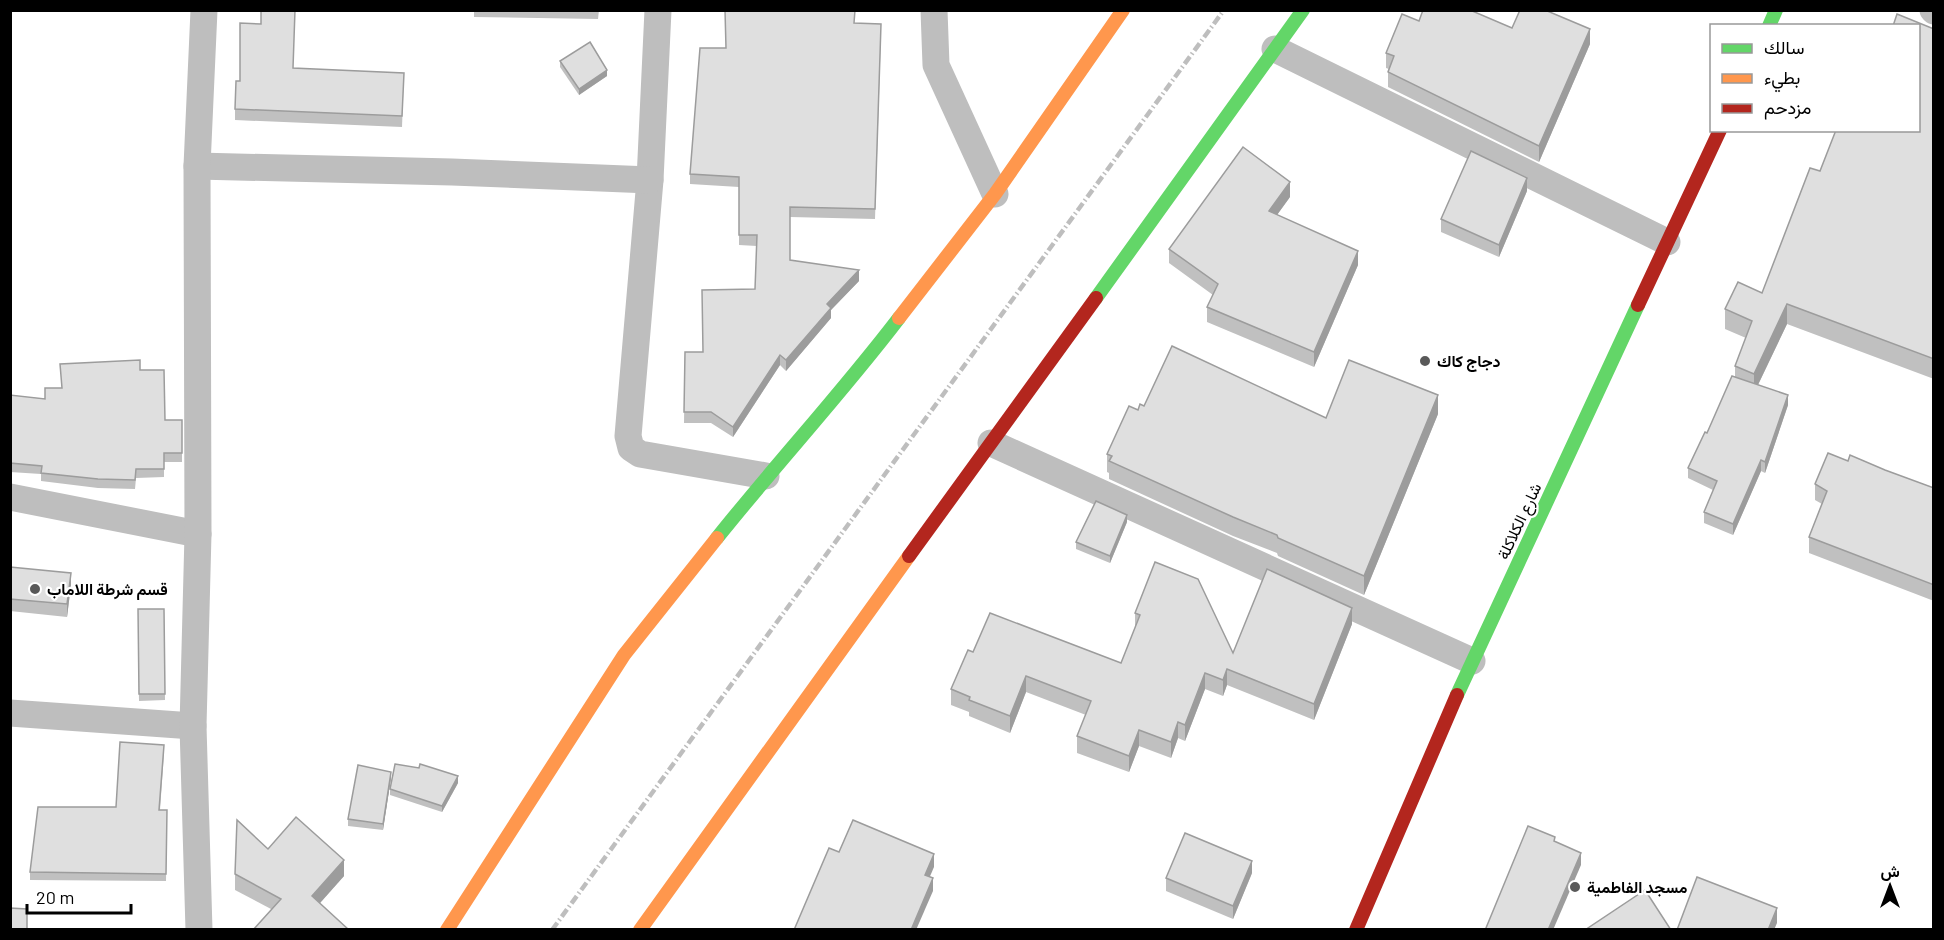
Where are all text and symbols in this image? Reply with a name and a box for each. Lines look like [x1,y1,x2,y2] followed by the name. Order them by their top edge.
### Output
[1710,24,1920,132] legend
[1764,36,1804,58] text: سالك
[1764,66,1800,93] text: بطيء
[1764,96,1811,120] text: مزدحم
[1437,351,1501,372] place label: دجاج كاك
[1418,354,1432,368] marker: دجاج كاك
[1493,480,1547,563] street label: شارع الكلاكلة
[47,579,168,600] place label: قسم شرطة اللاماب
[28,582,42,596] marker: قسم شرطة اللاماب
[1860,856,1920,916] north arrow
[1880,861,1900,881] text: ش
[27,877,130,915] scale bar
[1587,877,1688,897] place label: مسجد الفاطمية
[1568,880,1582,894] marker: مسجد الفاطمية
[36,886,74,908] text: 20 m

